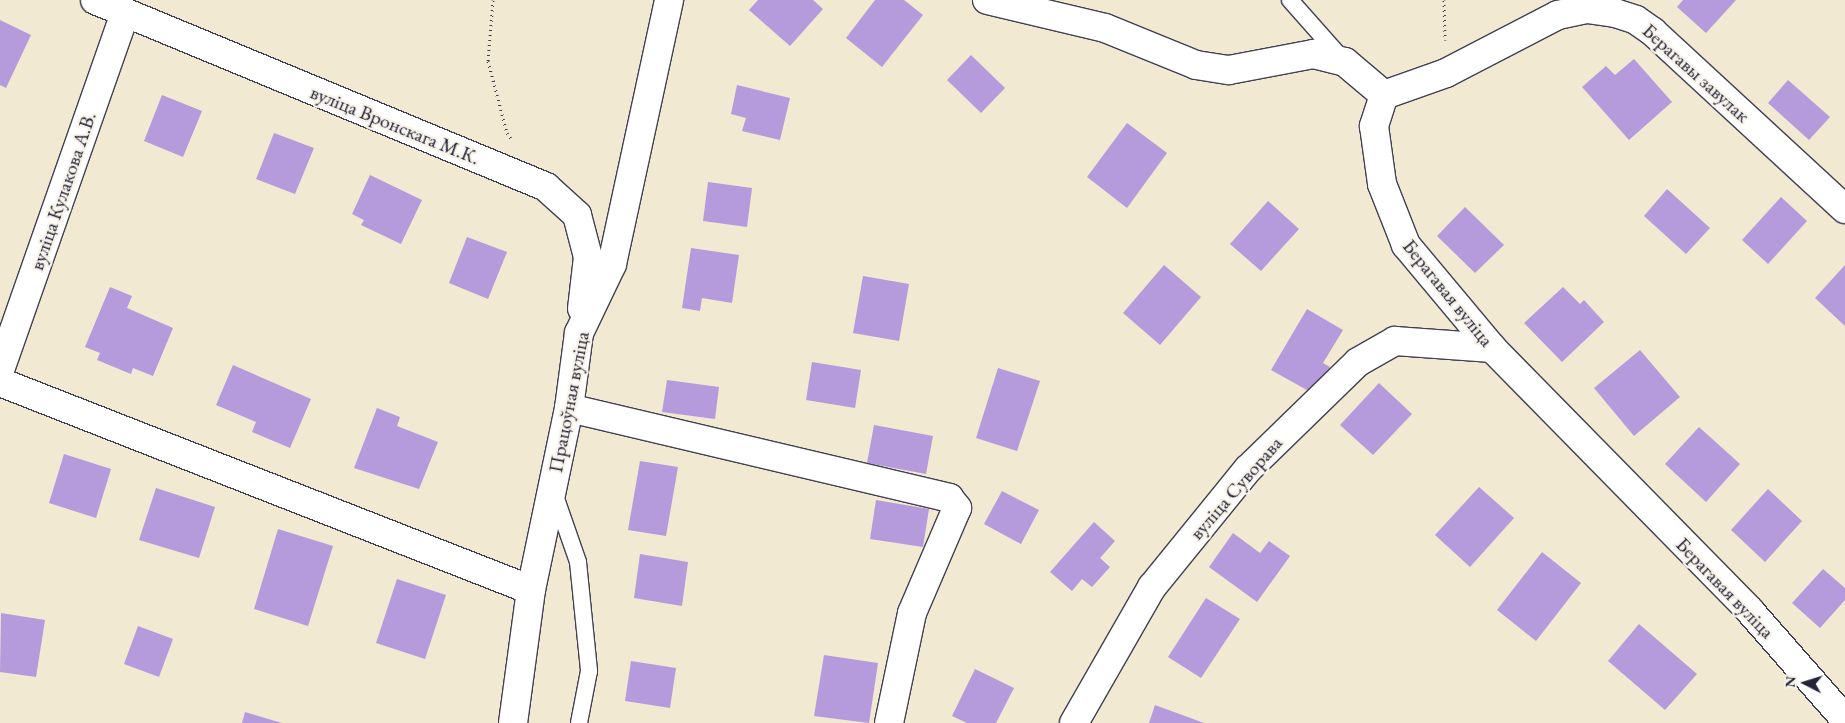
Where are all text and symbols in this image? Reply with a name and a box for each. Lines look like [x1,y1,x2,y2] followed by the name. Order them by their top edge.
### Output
[1637,18,1755,128] street label: Берагавы завулак
[307,80,483,170] street label: вуліца Вронскага М.К.
[25,109,101,273] street label: вуліца Кулакова А.В.
[1397,234,1499,352] street label: Берагавая вуліца
[544,329,594,475] street label: Працоўная вуліца
[1185,431,1287,545] street label: вуліца Суворава
[1671,532,1779,644] street label: Берагавая вуліца
[1780,658,1830,708] north arrow
[1781,675,1800,688] text: N

